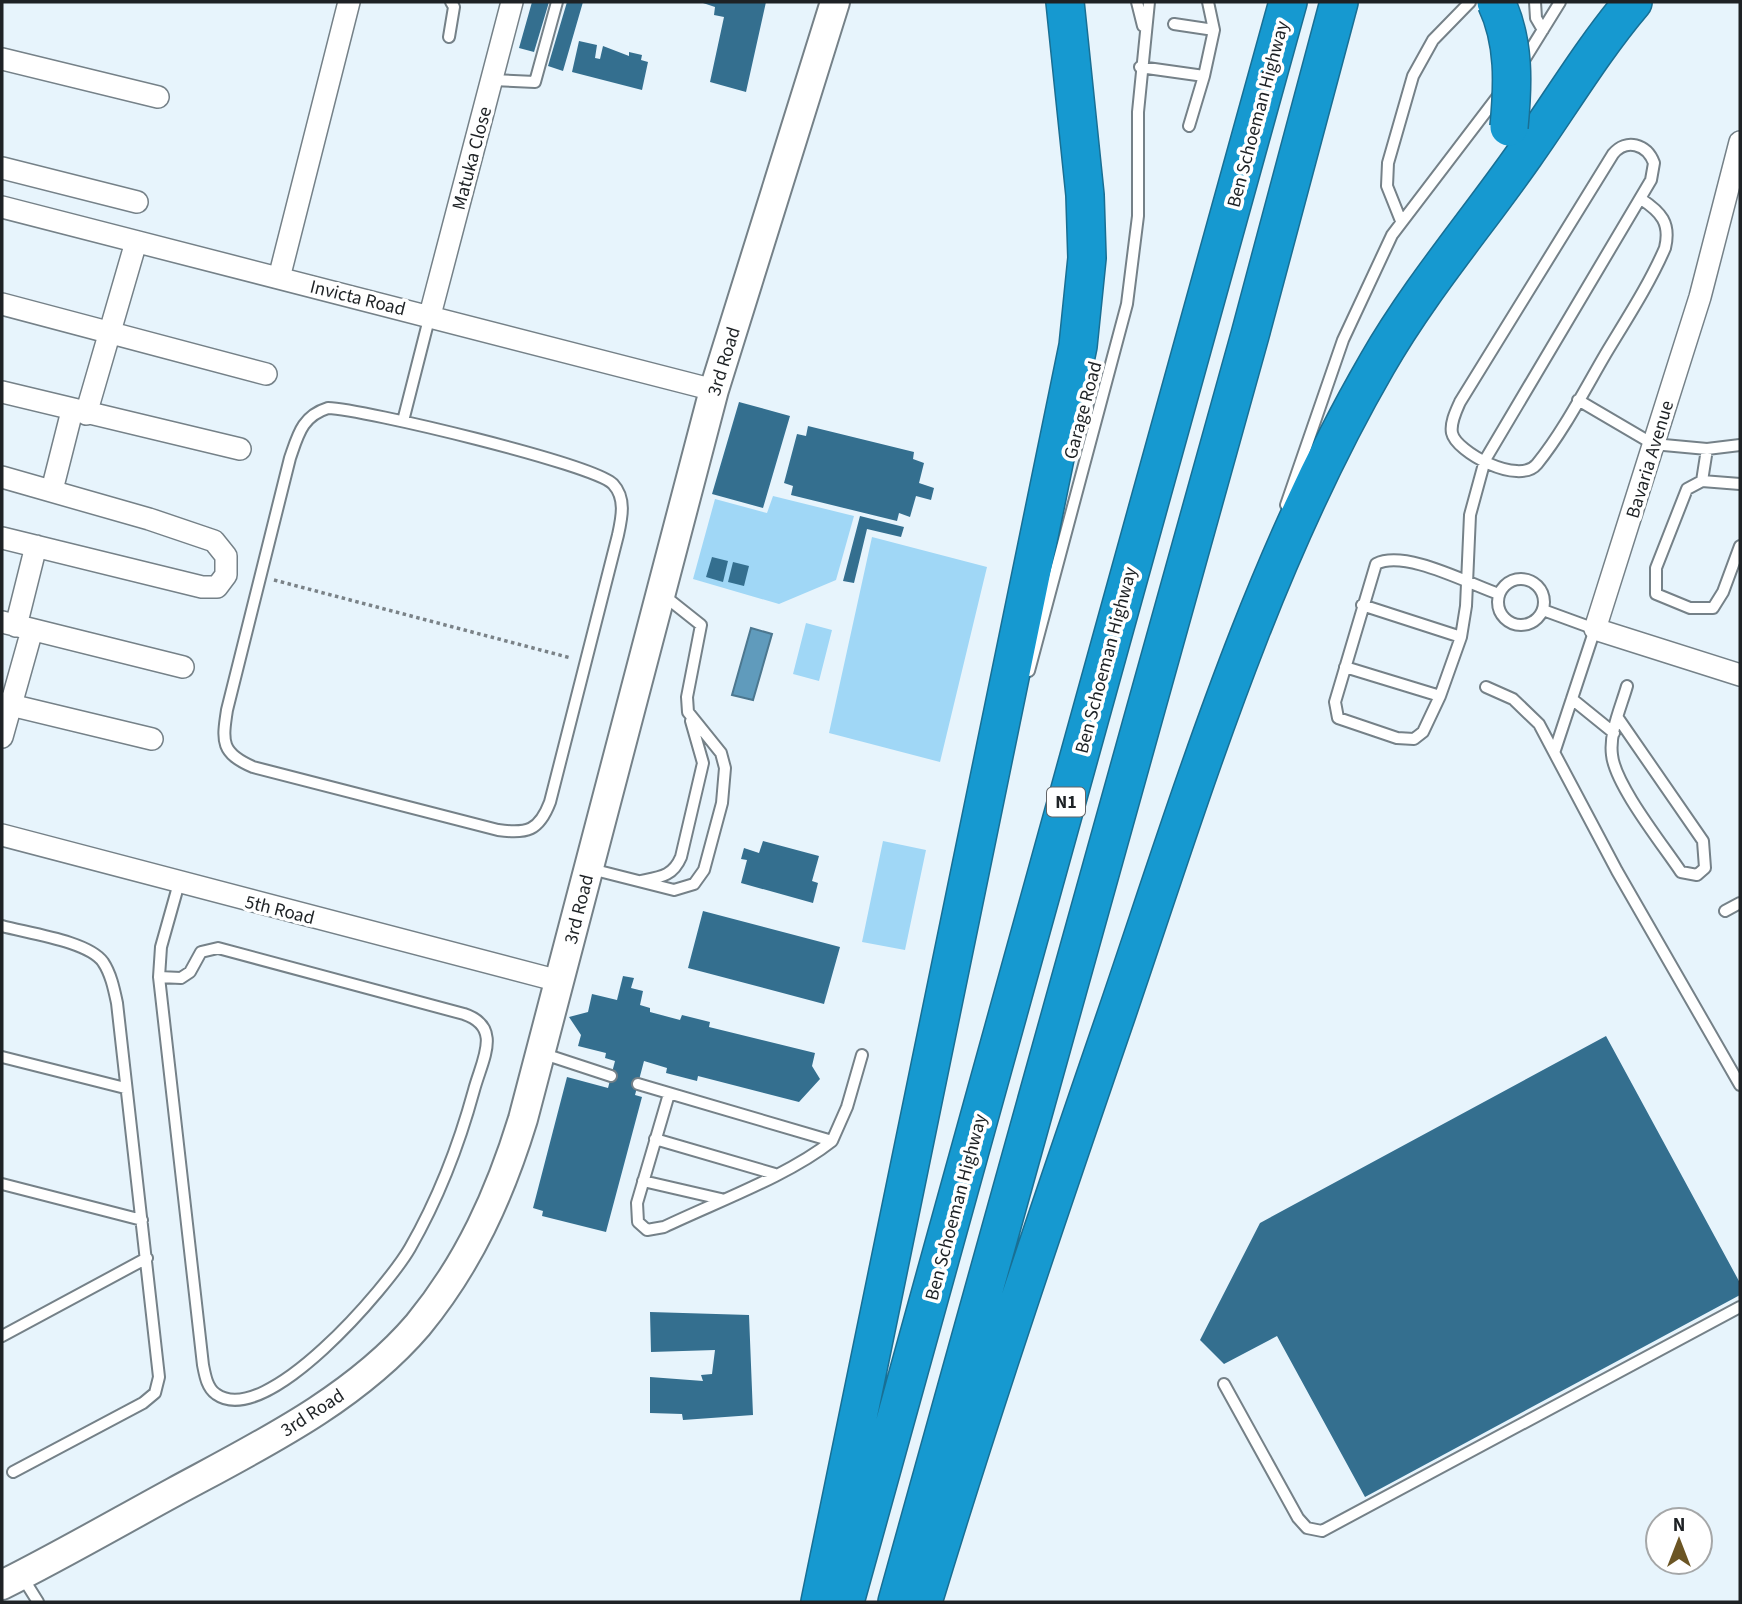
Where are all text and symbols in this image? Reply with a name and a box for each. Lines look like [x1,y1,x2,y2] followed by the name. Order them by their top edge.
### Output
[1221,18,1296,211] street label: Ben Schoeman Highway
[446,104,499,213] street label: Matuka Close
[307,274,408,323] street label: Invicta Road
[701,324,748,399] street label: 3rd Road
[1057,358,1109,462] street label: Garage Road
[1620,397,1681,522] street label: Bavaria Avenue
[1069,564,1144,757] street label: Ben Schoeman Highway
[1047,788,1085,816] road number: N1
[558,872,601,947] street label: 3rd Road
[242,889,317,932] street label: 5th Road
[919,1111,994,1304] street label: Ben Schoeman Highway
[276,1383,350,1444] street label: 3rd Road
[1644,1506,1714,1576] north arrow
[1673,1512,1685,1539] text: N

